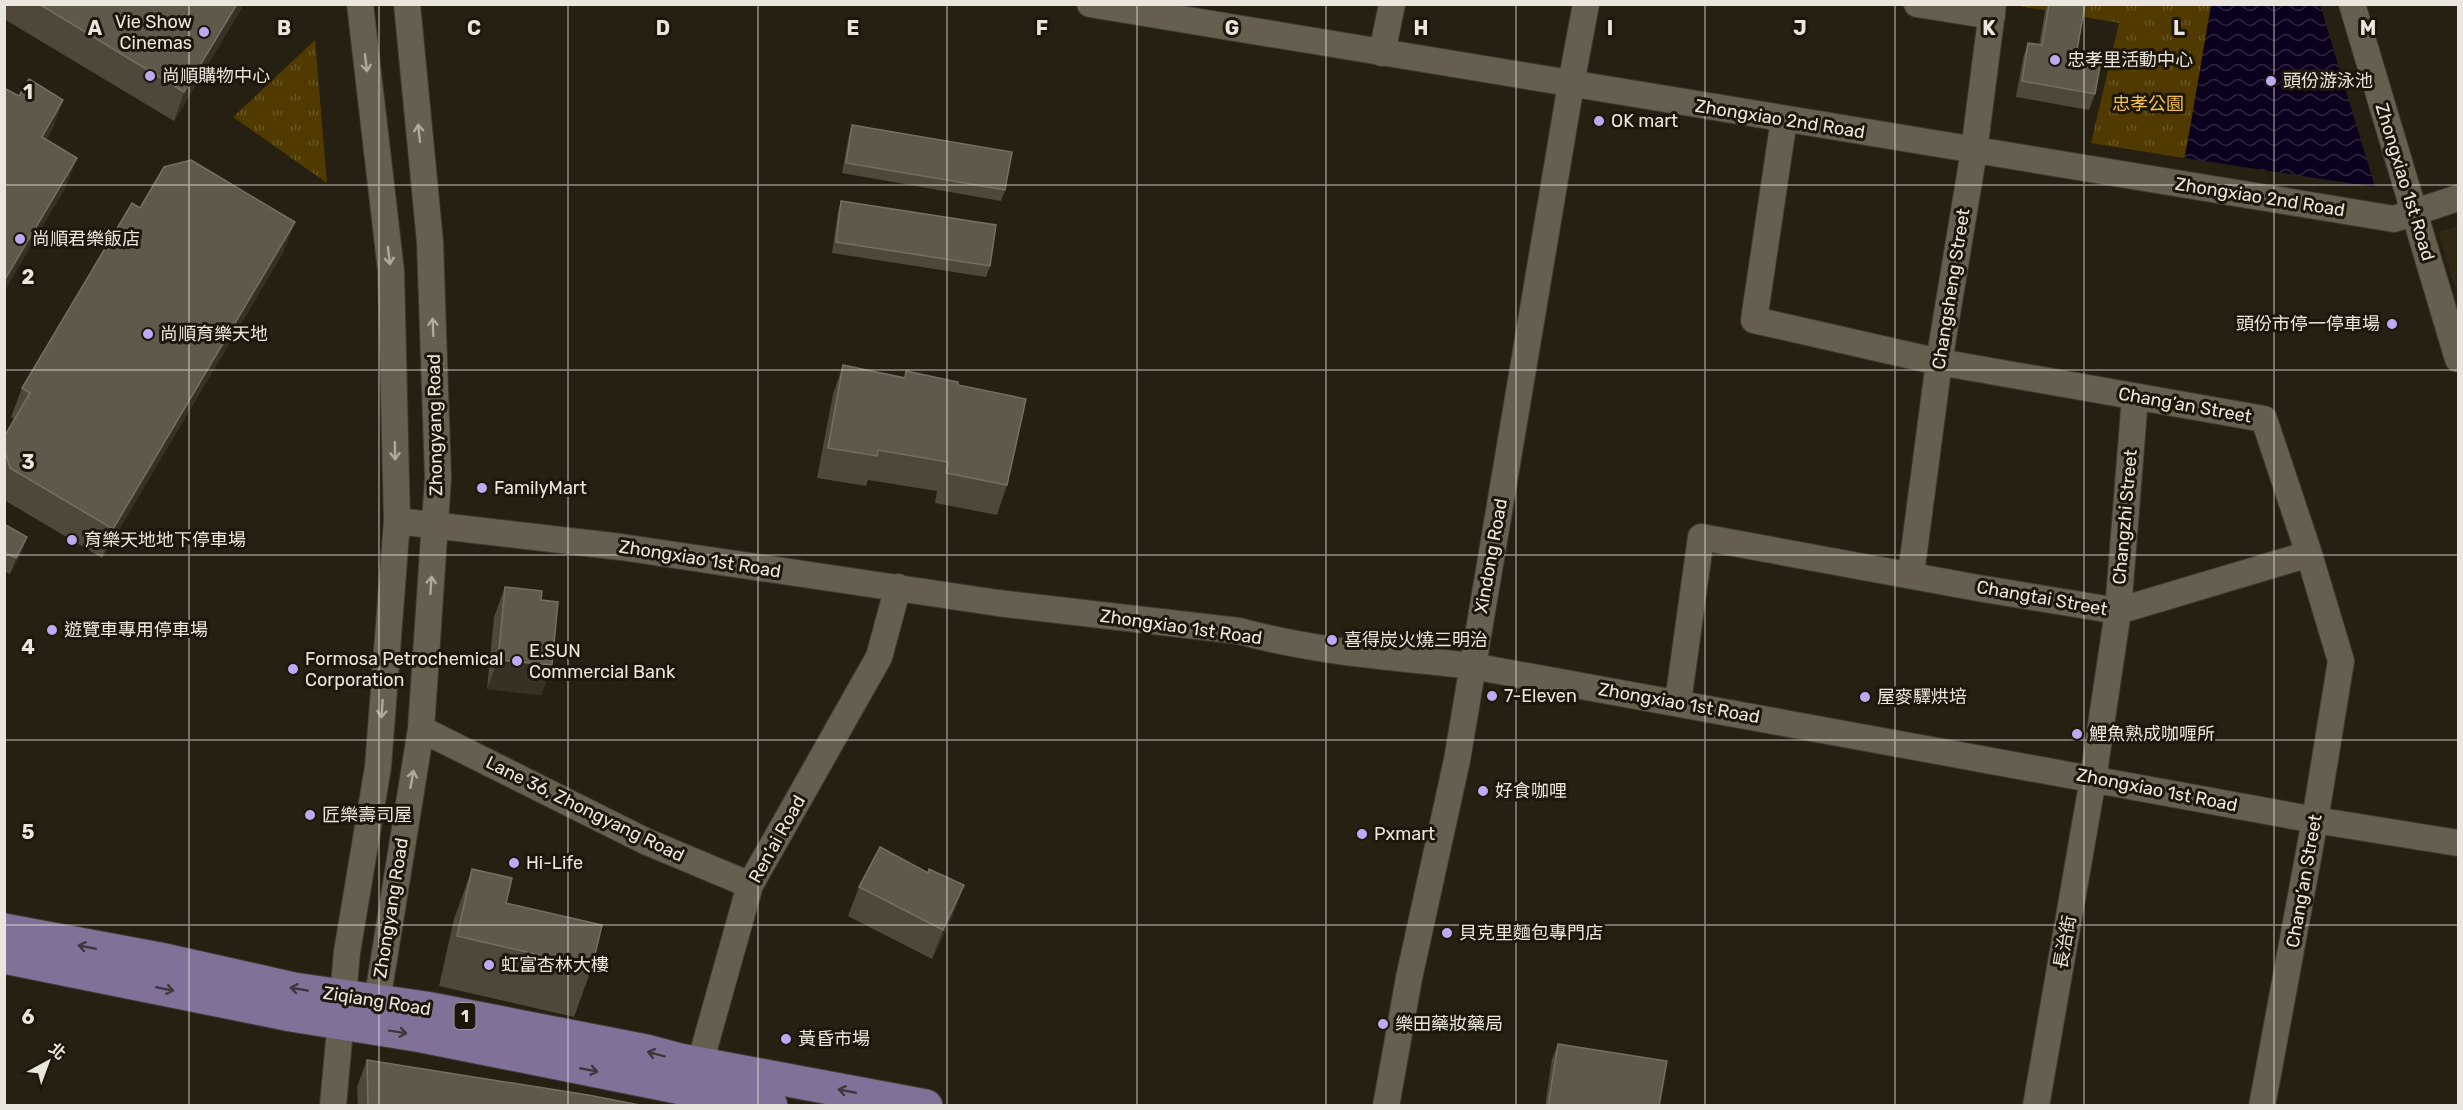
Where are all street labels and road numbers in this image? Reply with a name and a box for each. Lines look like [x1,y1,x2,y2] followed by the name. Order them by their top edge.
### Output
[1693,95,1867,143] street label: Zhongxiao 2nd Road
[2371,101,2439,263] street label: Zhongxiao 1st Road
[2173,173,2347,221] street label: Zhongxiao 2nd Road
[1927,207,1975,371] street label: Changsheng Street
[423,354,447,496] street label: Zhongyang Road
[2117,382,2253,428] street label: Chang’an Street
[2108,449,2142,585] street label: Changzhi Street
[1470,497,1512,615] street label: Xindong Road
[618,535,782,583] street label: Zhongxiao 1st Road
[1975,576,2109,620] street label: Changtai Street
[1099,605,1263,649] street label: Zhongxiao 1st Road
[1597,678,1761,728] street label: Zhongxiao 1st Road
[482,751,688,867] street label: Lane 36, Zhongyang Road
[2075,764,2239,816] street label: Zhongxiao 1st Road
[744,791,810,887] street label: Ren’ai Road
[2281,813,2327,949] street label: Chang’an Street
[369,836,413,980] street label: Zhongyang Road
[2049,914,2081,970] street label: 長治街
[321,982,433,1020] street label: Ziqiang Road
[454,1003,476,1029] road number: 1

